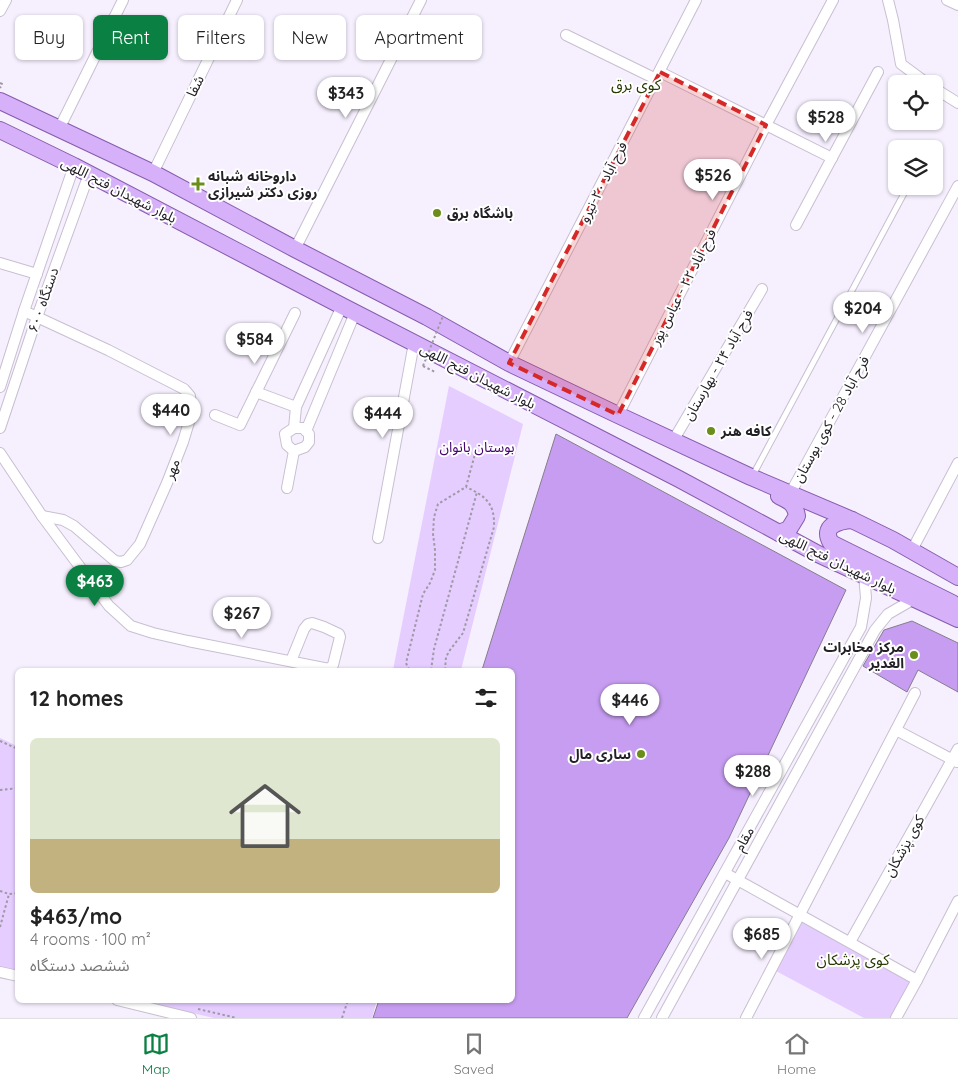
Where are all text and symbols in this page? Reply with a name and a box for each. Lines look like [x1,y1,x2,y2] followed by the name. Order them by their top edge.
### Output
[15,15,83,60] chip: Buy
[93,15,168,60] chip: Rent
[178,15,264,60] chip: Filters
[274,15,346,60] chip: New
[356,15,482,60] chip: Apartment
[182,72,208,100] street label: شفا
[611,75,662,94] district label: کوی برق
[888,75,943,195] map controls
[888,75,943,130] button: locate
[316,76,376,119] pin: $343
[328,83,364,103] text: $343
[796,100,856,143] pin: $528
[808,107,844,127] text: $528
[575,138,633,226] street label: فرح آباد ۲۰-نیرو
[888,140,943,195] button: layers
[57,153,180,229] street label: بلوار شهیدان فتح اللهی
[683,158,743,201] pin: $526
[695,165,731,185] text: $526
[208,167,317,201] place label: داروخانه شبانه روزی دکتر شیرازی
[192,178,204,190] marker: داروخانه شبانه روزی دکتر شیرازی
[447,204,513,222] place label: باشگاه برق
[431,207,443,219] marker: باشگاه برق
[645,226,722,350] street label: فرح آباد ۲۲ - عباس پور
[23,265,63,335] street label: ۶۰۰ دستگاه
[833,292,893,334] pin: $204
[844,298,882,318] text: $204
[679,306,759,425] street label: فرح آباد ۲۴ - بهارستان
[225,322,285,365] pin: $584
[237,329,273,349] text: $584
[416,339,539,415] street label: بلوار شهیدان فتح اللهی
[789,353,875,486] street label: فرح آباد 28 - کوی بوستان
[141,394,201,436] pin: $440
[353,396,413,439] pin: $444
[152,400,190,420] text: $440
[364,403,402,423] text: $444
[720,422,772,440] place label: کافه هنر
[705,425,717,437] marker: کافه هنر
[439,438,515,456] park label: بوستان بانوان
[160,456,184,482] street label: مهر
[776,526,899,600] street label: بلوار شهیدان فتح اللهی
[65,564,125,607] pin: $463
[77,571,113,591] text: $463
[212,596,272,639] pin: $267
[224,603,260,623] text: $267
[823,638,904,672] place label: مرکز مخابرات الغدیر
[908,649,920,661] marker: مرکز مخابرات الغدیر
[472,684,500,712] icon: filters
[600,684,660,726] pin: $446
[30,685,123,711] text: 12 homes
[611,690,649,710] text: $446
[569,745,631,763] place label: ساری مال
[635,748,647,760] marker: ساری مال
[723,754,783,797] pin: $288
[735,761,771,781] text: $288
[220,771,310,861] icon: home
[880,812,929,881] street label: کوی پزشکان
[730,824,760,855] street label: مقام
[30,903,122,929] text: $463/mo
[732,918,792,960] pin: $685
[744,924,780,944] text: $685
[30,929,151,949] text: 4 rooms · 100 m²
[817,950,890,970] district label: کوی پزشکان
[30,955,130,975] text: ششصد دستگاه
[142,1030,170,1078] tab: Map
[454,1030,494,1078] tab: Saved
[777,1030,816,1078] tab: Home

